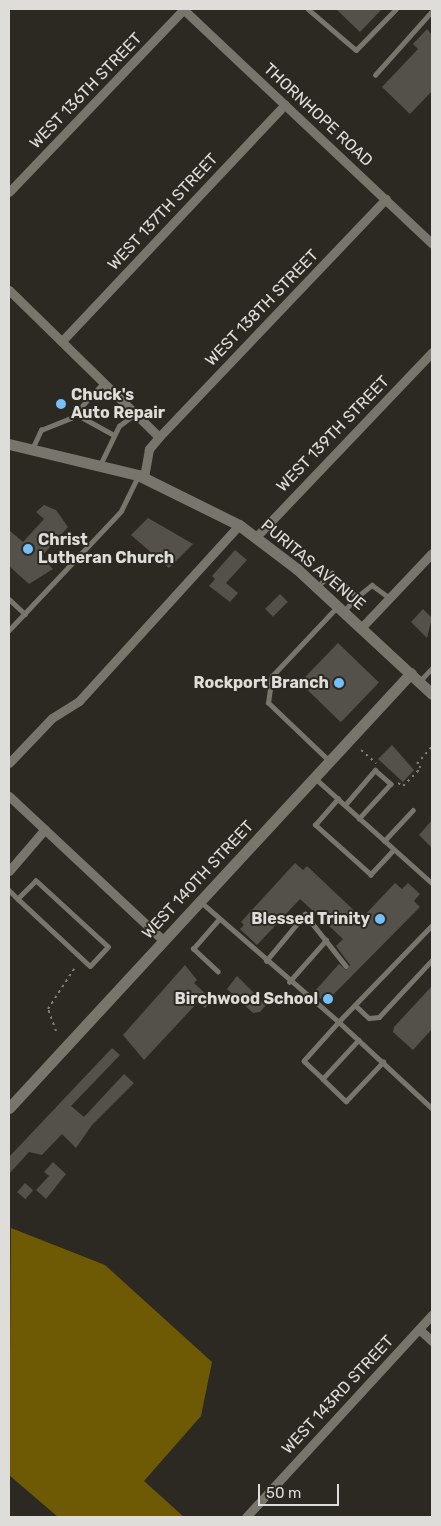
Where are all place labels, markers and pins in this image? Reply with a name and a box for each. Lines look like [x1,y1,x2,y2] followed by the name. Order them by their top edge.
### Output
[71,385,165,423] place label: Chuck's Auto Repair
[55,398,67,410] marker: Chuck's Auto Repair
[38,530,174,568] place label: Christ Lutheran Church
[22,543,34,555] marker: Christ Lutheran Church
[194,673,329,693] place label: Rockport Branch
[333,677,345,689] marker: Rockport Branch
[251,909,370,929] place label: Blessed Trinity
[374,913,386,925] marker: Blessed Trinity
[174,989,318,1009] place label: Birchwood School
[322,993,334,1005] marker: Birchwood School

